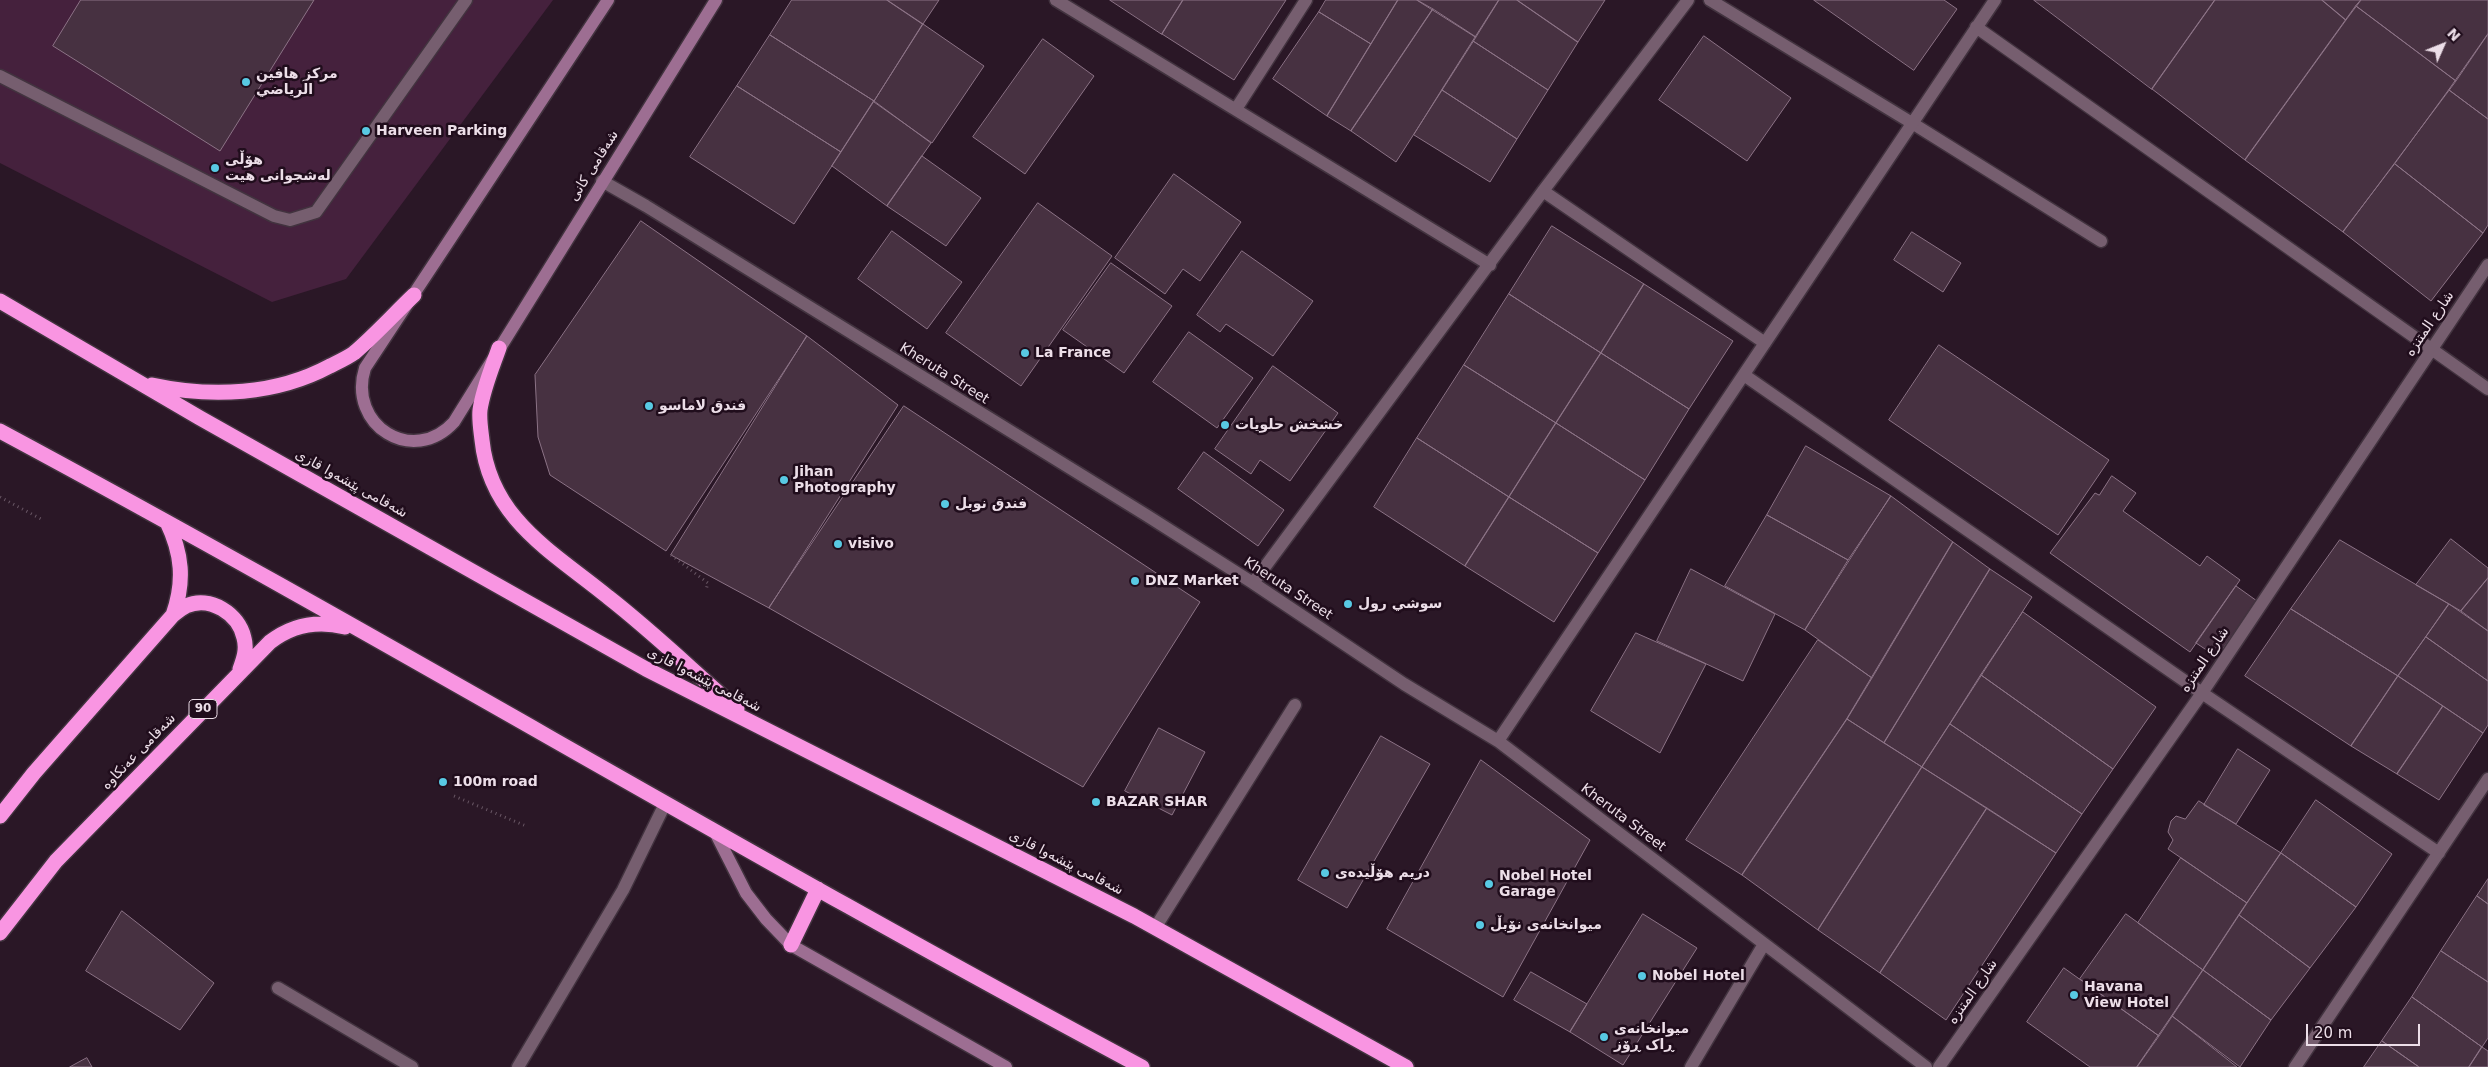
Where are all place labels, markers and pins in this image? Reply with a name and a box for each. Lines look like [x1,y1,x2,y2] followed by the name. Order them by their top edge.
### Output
[256,66,338,98] place label: مركز هافين الرياضي
[240,76,252,88] marker: مركز هافين الرياضي
[376,123,507,139] place label: Harveen Parking
[360,125,372,137] marker: Harveen Parking
[225,152,331,184] place label: ھۆڵی لەشجوانی ھیت
[209,162,221,174] marker: ھۆڵی لەشجوانی ھیت
[1035,345,1111,361] place label: La France
[1019,347,1031,359] marker: La France
[659,398,746,414] place label: فندق لاماسو
[643,400,655,412] marker: فندق لاماسو
[1235,417,1343,433] place label: خشخش حلويات
[1219,419,1231,431] marker: خشخش حلويات
[794,464,896,497] place label: Jihan Photography
[778,474,790,486] marker: Jihan Photography
[955,496,1027,512] place label: فندق نوبل
[939,498,951,510] marker: فندق نوبل
[848,536,894,552] place label: visivo
[832,538,844,550] marker: visivo
[1145,573,1239,589] place label: DNZ Market
[1129,575,1141,587] marker: DNZ Market
[1358,596,1442,612] place label: سوشي رول
[1342,598,1354,610] marker: سوشي رول
[453,774,538,790] place label: 100m road
[437,776,449,788] marker: 100m road
[1106,794,1208,810] place label: BAZAR SHAR
[1090,796,1102,808] marker: BAZAR SHAR
[1335,865,1430,881] place label: دریم ھۆڵیدەی
[1319,867,1331,879] marker: دریم ھۆڵیدەی
[1499,868,1592,900] place label: Nobel Hotel Garage
[1483,878,1495,890] marker: Nobel Hotel Garage
[1490,917,1602,933] place label: میوانخانەی نۆبڵ
[1474,919,1486,931] marker: میوانخانەی نۆبڵ
[1652,968,1745,984] place label: Nobel Hotel
[1636,970,1648,982] marker: Nobel Hotel
[2084,979,2169,1012] place label: Havana View Hotel
[2068,989,2080,1001] marker: Havana View Hotel
[1614,1021,1689,1054] place label: میوانخانەی ڕاک ڕۆز
[1598,1031,1610,1043] marker: میوانخانەی ڕاک ڕۆز

